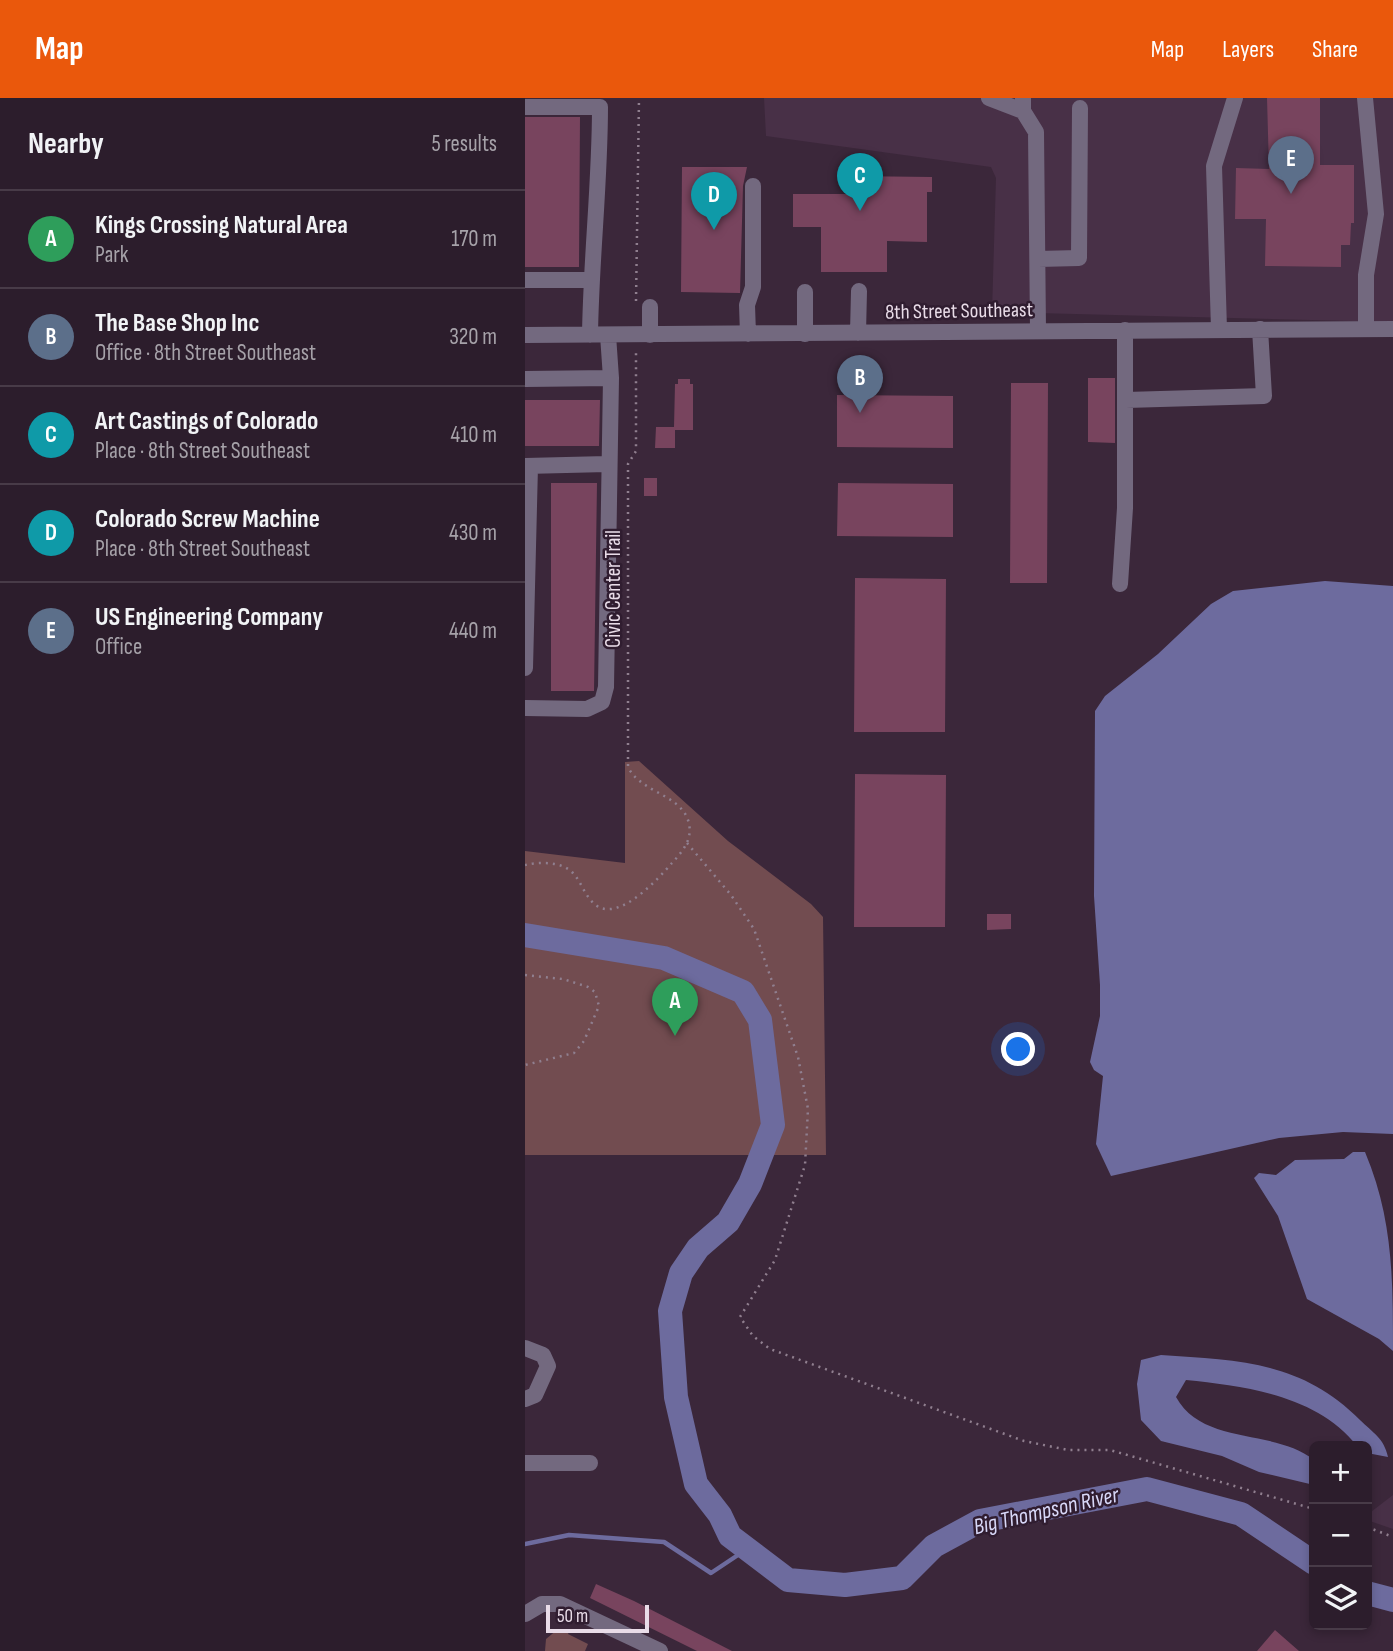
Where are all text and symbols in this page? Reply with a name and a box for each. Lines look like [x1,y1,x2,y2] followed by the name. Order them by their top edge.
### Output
[35,29,84,69] text: Map
[1151,35,1184,64] text: Map
[1222,35,1274,64] text: Layers
[1312,35,1358,64] text: Share
[28,126,104,162] text: Nearby
[431,130,497,158] text: 5 results
[1268,136,1314,194] pin: E
[837,153,883,211] pin: C
[691,172,737,230] pin: D
[95,210,348,241] text: Kings Crossing Natural Area
[46,225,56,253] text: A
[451,225,497,253] text: 170 m
[95,241,129,269] text: Park
[885,297,1033,325] street label: 8th Street Southeast
[95,308,259,339] text: The Base Shop Inc
[46,323,56,351] text: B
[449,323,497,351] text: 320 m
[95,339,316,367] text: Office · 8th Street Southeast
[837,355,883,413] pin: B
[95,406,318,437] text: Art Castings of Colorado
[45,421,57,449] text: C
[451,421,497,449] text: 410 m
[95,437,310,465] text: Place · 8th Street Southeast
[95,504,320,535] text: Colorado Screw Machine
[45,519,57,547] text: D
[449,519,497,547] text: 430 m
[601,530,626,648] street label: Civic Center Trail
[95,535,310,563] text: Place · 8th Street Southeast
[95,602,323,633] text: US Engineering Company
[46,617,56,645] text: E
[449,617,497,645] text: 440 m
[95,633,142,661] text: Office
[652,978,698,1036] pin: A
[1001,1032,1035,1066] your location
[1309,1441,1372,1630] map controls
[1309,1441,1372,1504] button: +
[971,1480,1123,1541] water label: Big Thompson River
[1309,1504,1372,1567] button: −
[1309,1567,1372,1630] button: layers
[546,1602,649,1634] scale bar
[557,1605,588,1628] text: 50 m

